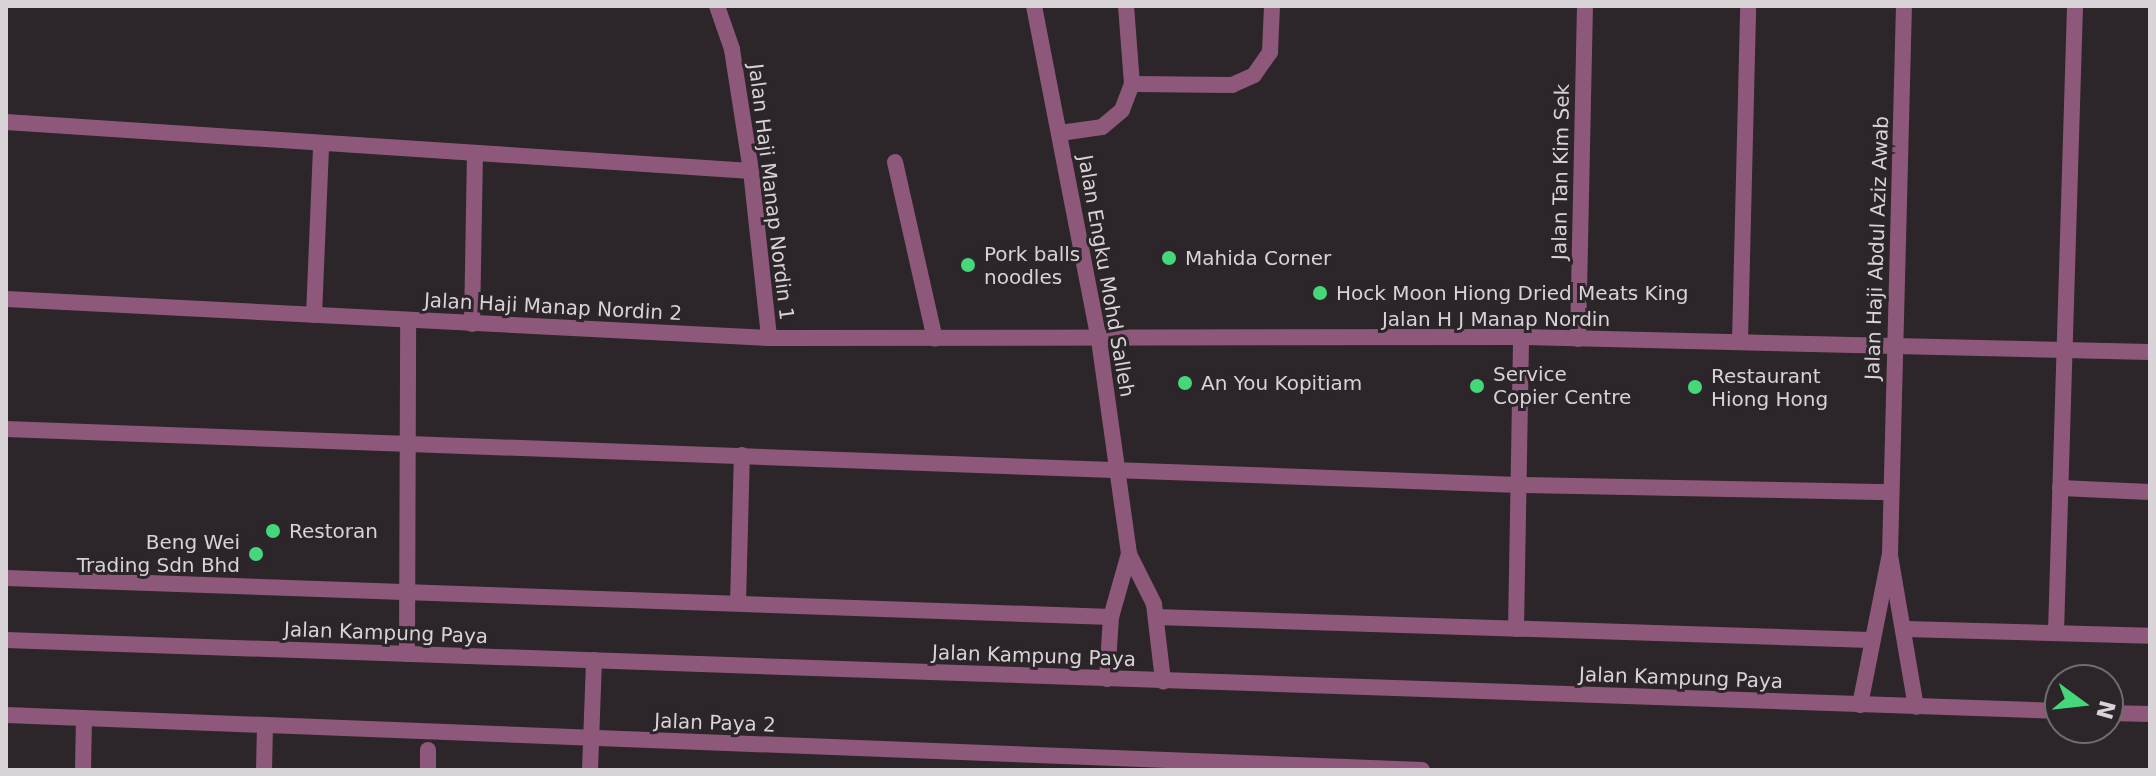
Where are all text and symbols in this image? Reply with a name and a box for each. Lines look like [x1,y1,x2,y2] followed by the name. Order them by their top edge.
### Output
[743,62,799,322] street label: Jalan Haji Manap Nordin 1
[1547,84,1575,260] street label: Jalan Tan Kim Sek
[1860,116,1894,380] street label: Jalan Haji Abdul Aziz Awab
[1073,153,1139,399] street label: Jalan Engku Mohd Salleh
[984,242,1080,289] place label: Pork balls noodles
[1185,246,1331,270] place label: Mahida Corner
[1160,249,1178,267] marker: Mahida Corner
[959,256,977,274] marker: Pork balls noodles
[1336,281,1689,305] place label: Hock Moon Hiong Dried Meats King
[1311,284,1329,302] marker: Hock Moon Hiong Dried Meats King
[423,288,683,326] street label: Jalan Haji Manap Nordin 2
[1382,307,1610,331] street label: Jalan H J Manap Nordin
[1493,362,1631,409] place label: Service Copier Centre
[1711,364,1828,411] place label: Restaurant Hiong Hong
[1201,371,1362,395] place label: An You Kopitiam
[1176,374,1194,392] marker: An You Kopitiam
[1468,377,1486,395] marker: Service Copier Centre
[1686,378,1704,396] marker: Restaurant Hiong Hong
[289,519,378,543] place label: Restoran
[264,522,282,540] marker: Restoran
[77,530,240,577] place label: Beng Wei Trading Sdn Bhd
[247,545,265,563] marker: Beng Wei Trading Sdn Bhd
[284,617,488,649] street label: Jalan Kampung Paya
[932,640,1136,672] street label: Jalan Kampung Paya
[1579,662,1783,694] street label: Jalan Kampung Paya
[2044,664,2124,744] north arrow
[2091,698,2120,722] text: N
[654,709,776,737] street label: Jalan Paya 2

